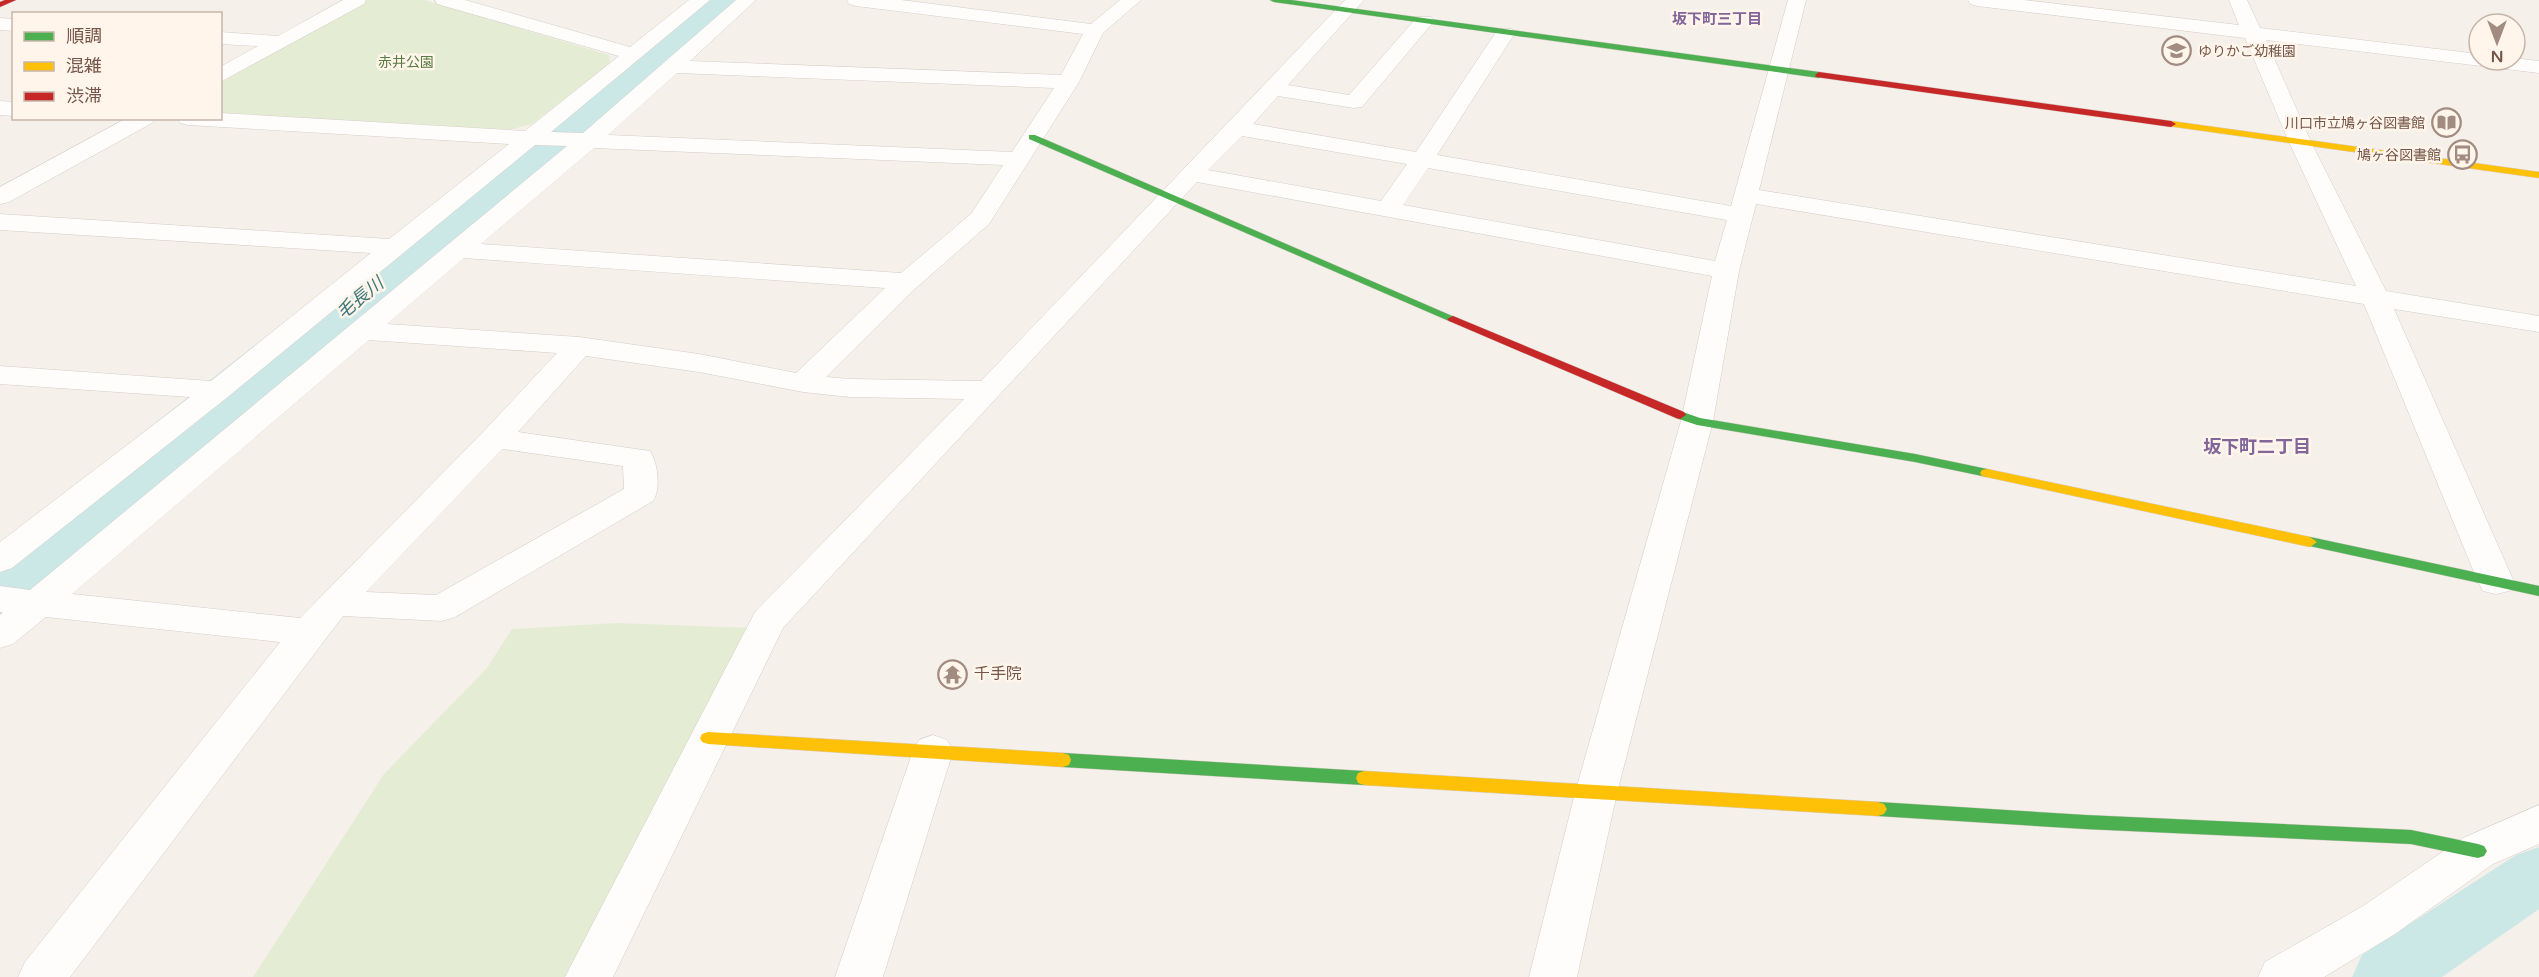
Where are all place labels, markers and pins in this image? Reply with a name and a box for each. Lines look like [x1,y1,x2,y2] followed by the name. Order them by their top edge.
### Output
[2161,35,2193,67] school or university icon: ゆりかご幼稚園
[2198,43,2296,60] place label: ゆりかご幼稚園
[2430,107,2462,139] library icon: 川口市立鳩ヶ谷図書館
[2285,115,2425,132] place label: 川口市立鳩ヶ谷図書館
[2446,139,2478,171] bus stop icon: 鳩ヶ谷図書館
[2357,147,2441,164] place label: 鳩ヶ谷図書館
[937,658,969,690] temple icon: 千手院
[974,664,1022,684] place label: 千手院

